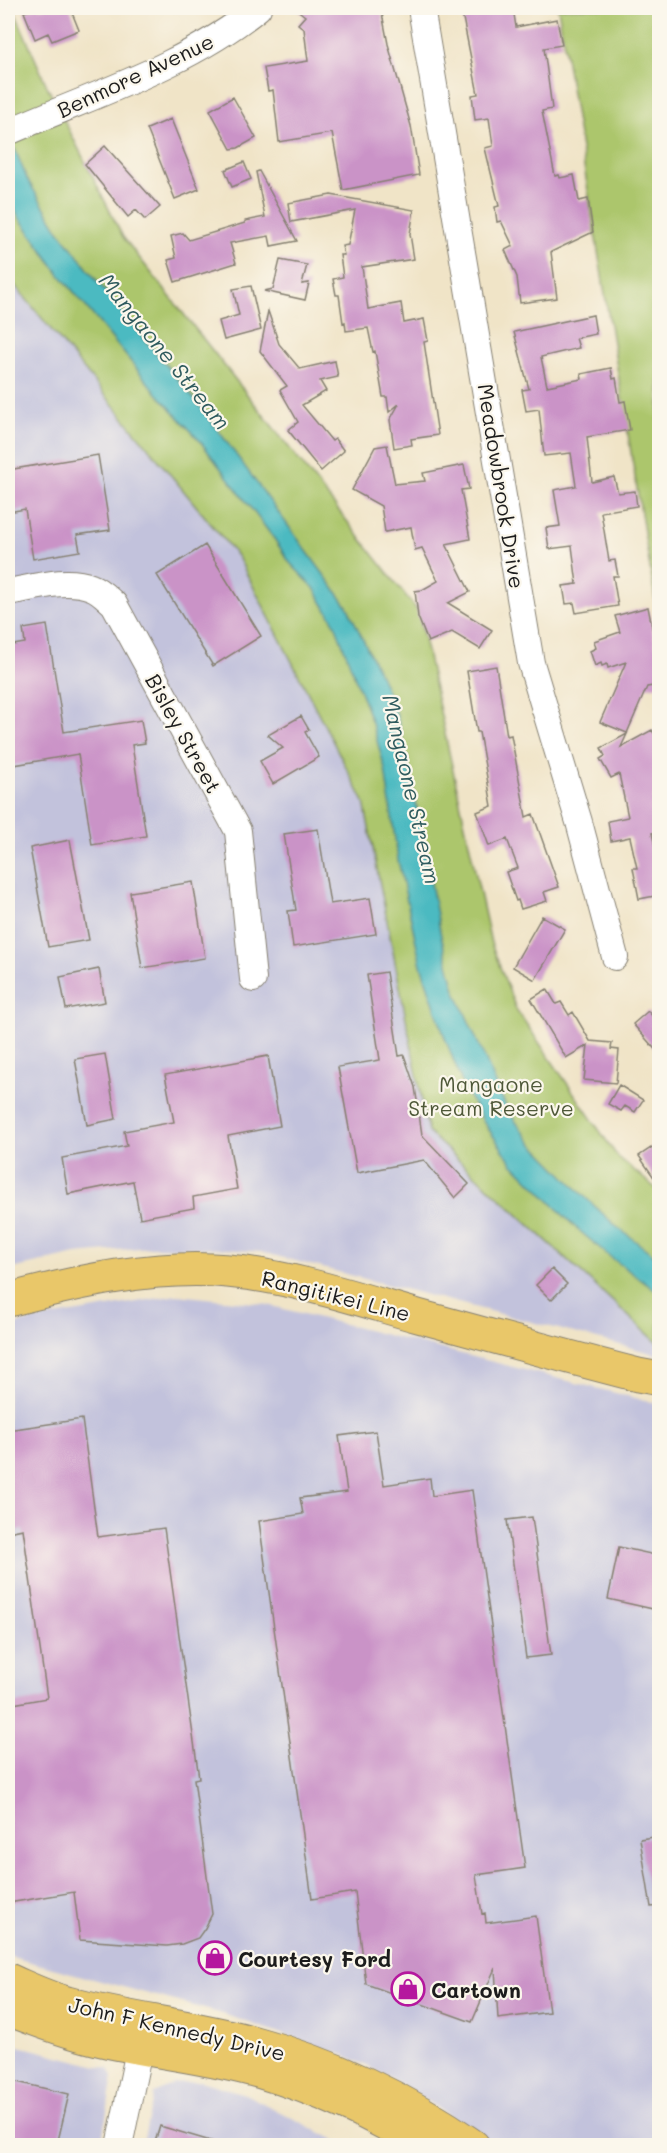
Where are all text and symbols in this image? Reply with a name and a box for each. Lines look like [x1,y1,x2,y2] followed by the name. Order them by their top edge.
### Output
[52,27,218,123] street label: Benmore Avenue
[93,267,237,435] water label: Mangaone Stream
[472,382,532,590] street label: Meadowbrook Drive
[140,669,228,797] street label: Bisley Street
[376,691,448,887] water label: Mangaone Stream
[408,1070,574,1121] park label: Mangaone Stream Reserve
[259,1264,413,1326] street label: Rangitikei Line
[197,1940,233,1976] shop icon: Courtesy Ford
[238,1945,391,1973] place label: Courtesy Ford
[390,1971,426,2007] shop icon: Cartown
[431,1976,521,2003] place label: Cartown
[66,1990,288,2066] street label: John F Kennedy Drive

